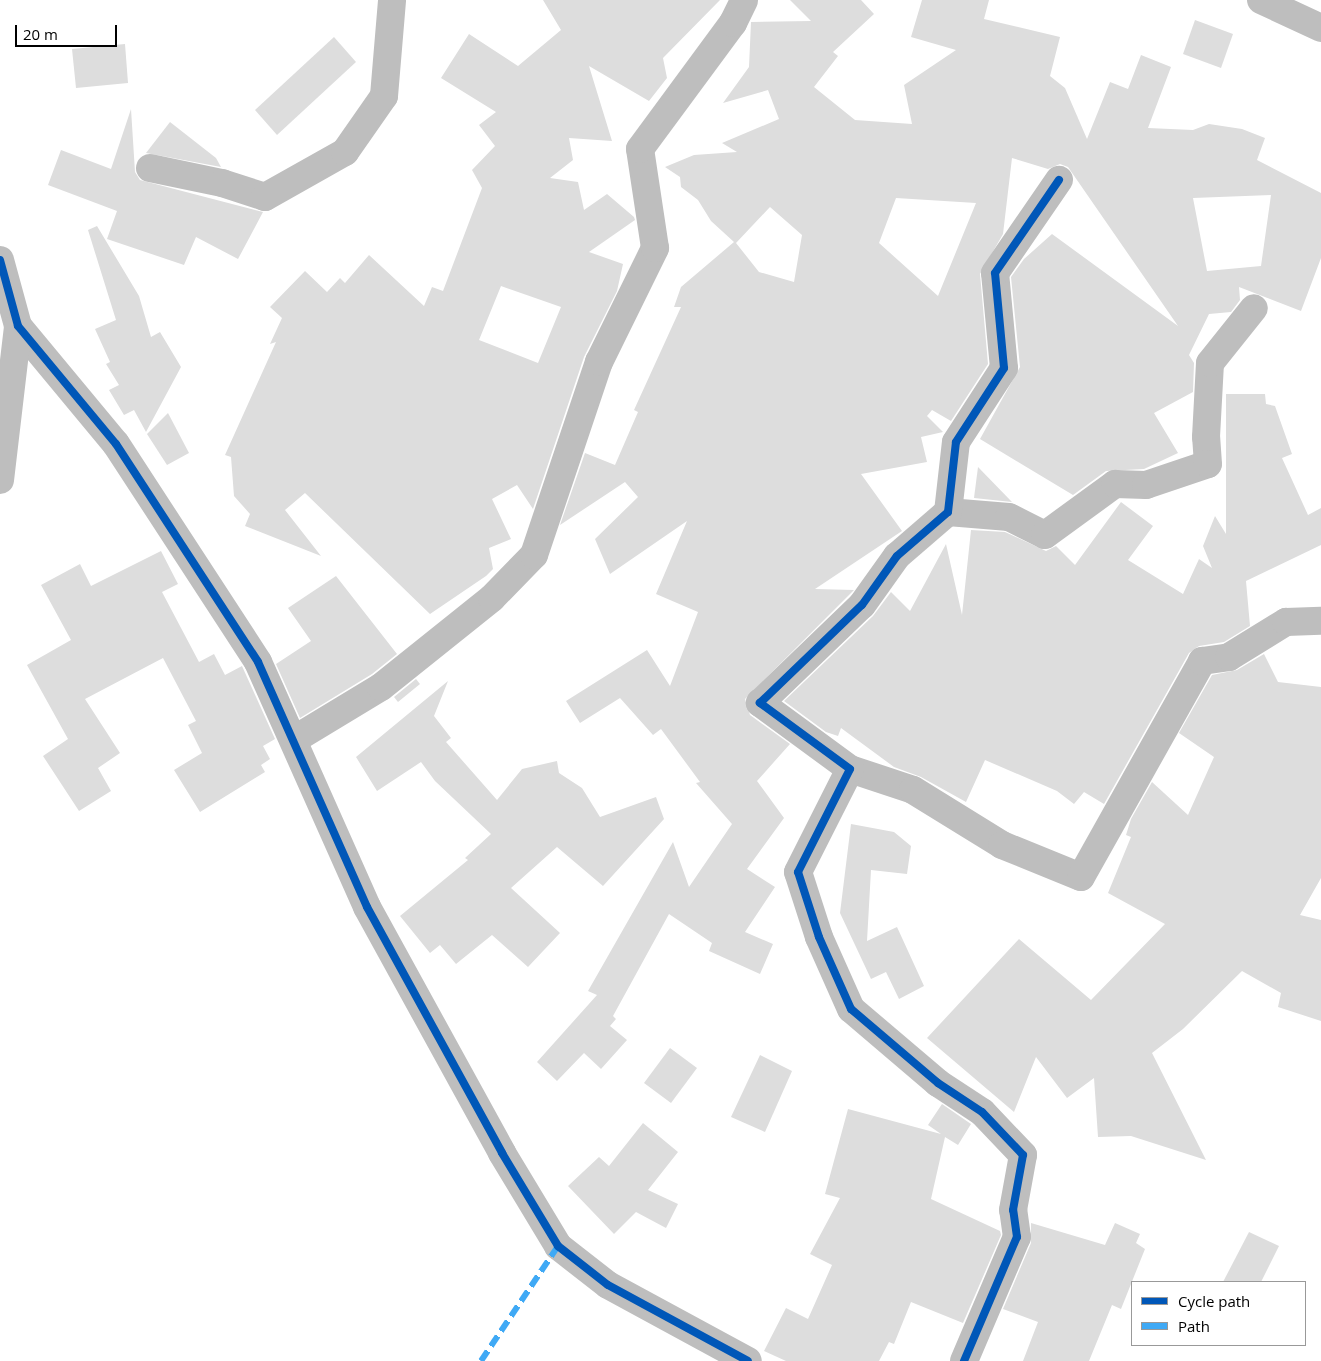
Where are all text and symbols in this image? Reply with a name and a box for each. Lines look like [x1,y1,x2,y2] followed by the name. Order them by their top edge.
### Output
[18,15,120,47] scale bar
[23,24,58,44] text: 20 m
[1131,1281,1306,1346] legend
[1178,1291,1250,1311] text: Cycle path
[1178,1316,1210,1336] text: Path

